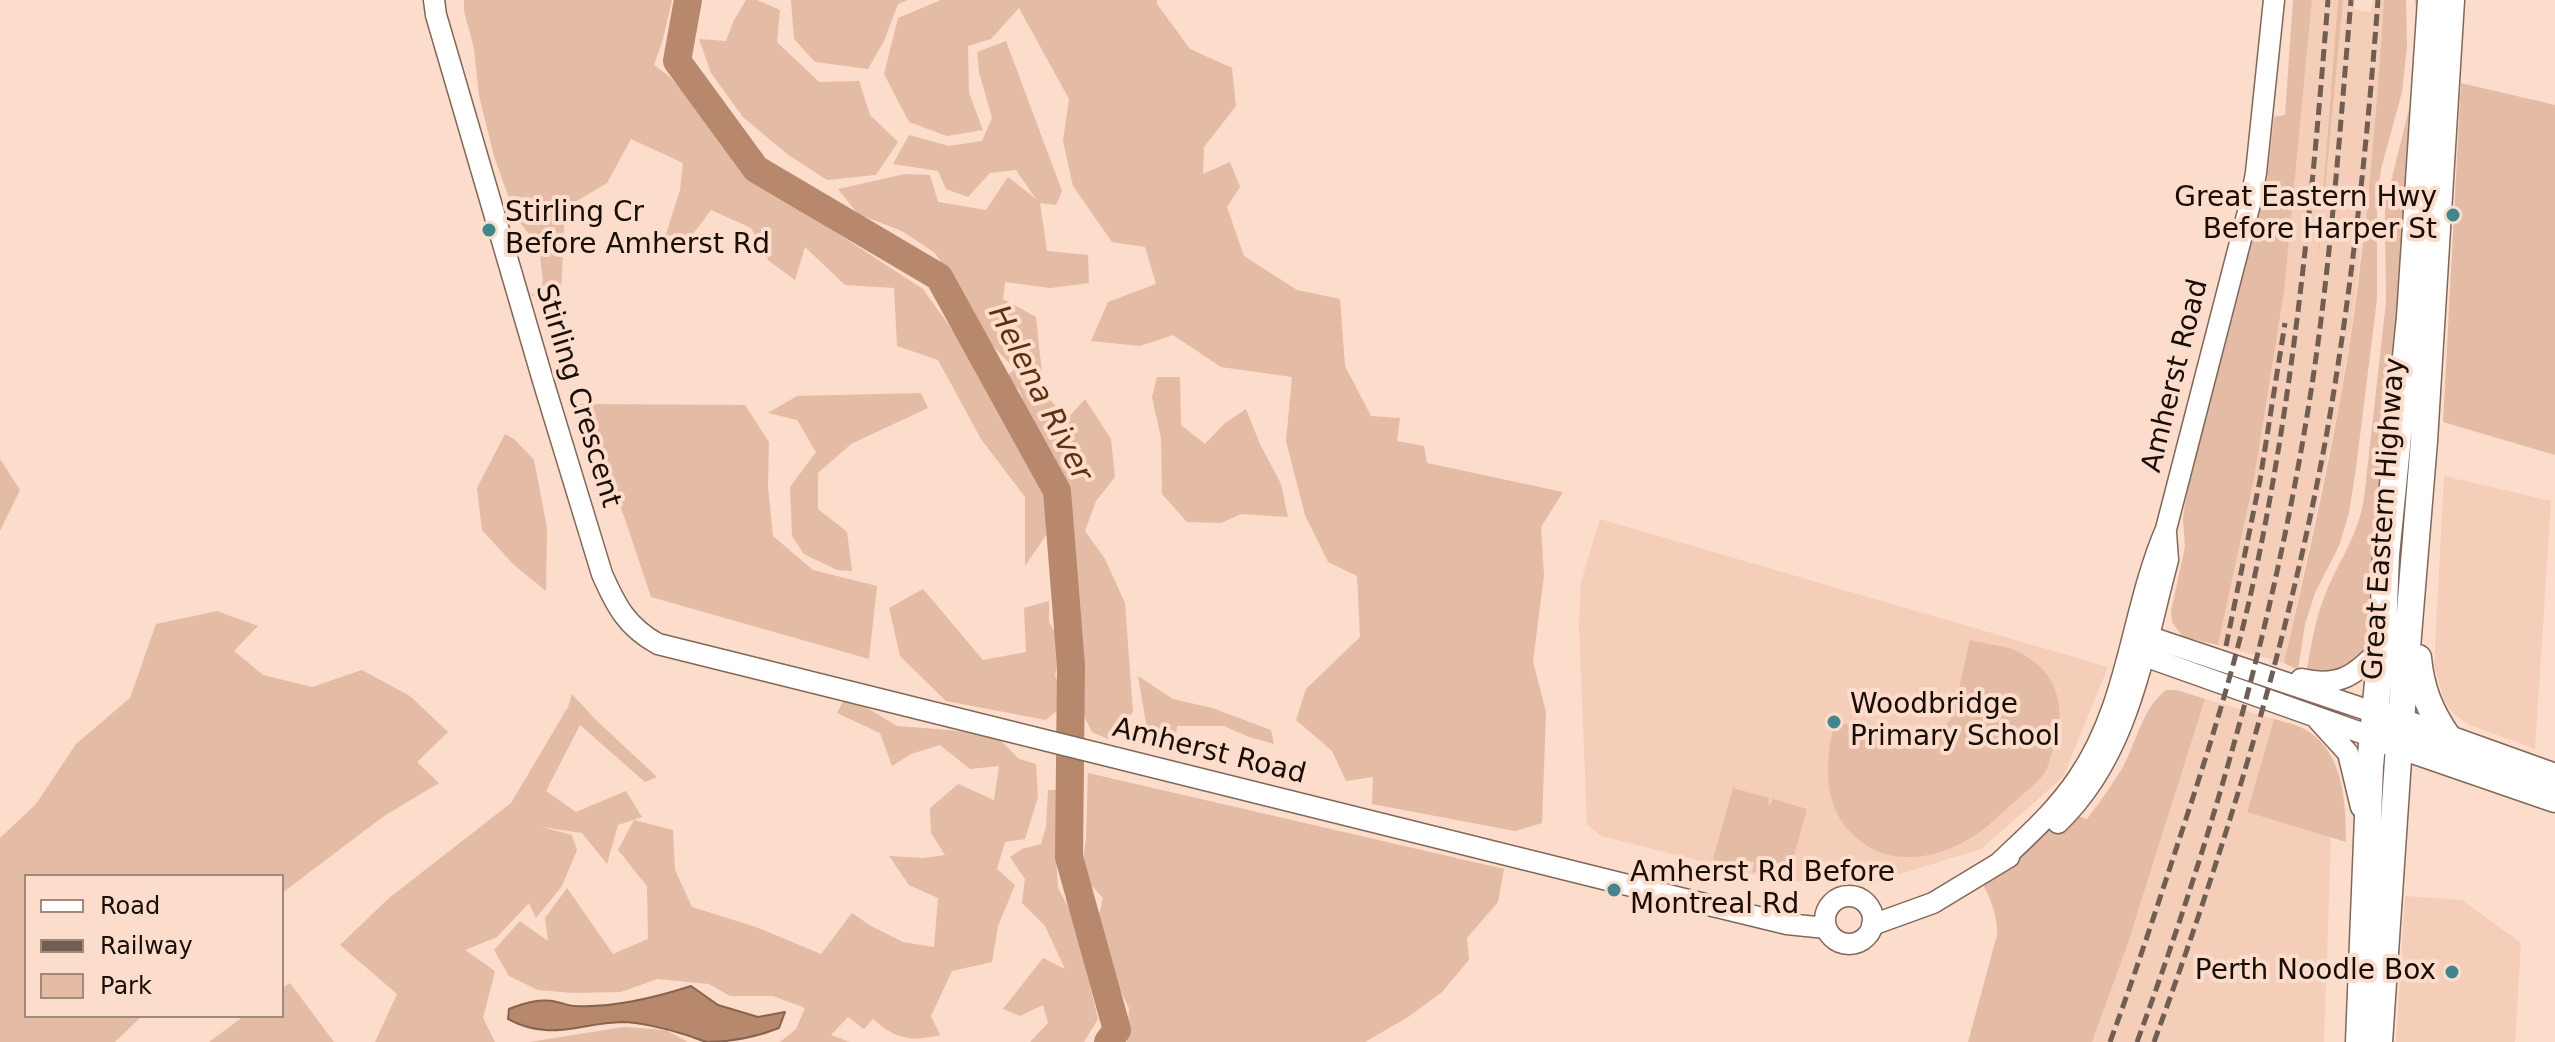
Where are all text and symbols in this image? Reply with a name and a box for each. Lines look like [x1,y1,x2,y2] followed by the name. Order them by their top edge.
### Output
[2174,182,2437,248] place label: Great Eastern Hwy Before Harper St
[505,197,770,263] place label: Stirling Cr Before Amherst Rd
[2444,206,2462,224] marker: Great Eastern Hwy Before Harper St
[480,221,498,239] marker: Stirling Cr Before Amherst Rd
[2136,276,2216,476] street label: Amherst Road
[527,280,627,512] street label: Stirling Crescent
[979,300,1099,488] water label: Helena River
[2357,357,2413,681] street label: Great Eastern Highway
[1850,689,2060,755] place label: Woodbridge Primary School
[1109,712,1309,792] street label: Amherst Road
[1825,713,1843,731] marker: Woodbridge Primary School
[1630,857,1895,923] place label: Amherst Rd Before Montreal Rd
[24,874,284,1018] legend
[1605,881,1623,899] marker: Amherst Rd Before Montreal Rd
[100,892,160,920] text: Road
[100,932,193,960] text: Railway
[2195,955,2436,989] place label: Perth Noodle Box
[2443,963,2461,981] marker: Perth Noodle Box
[100,972,152,1000] text: Park

